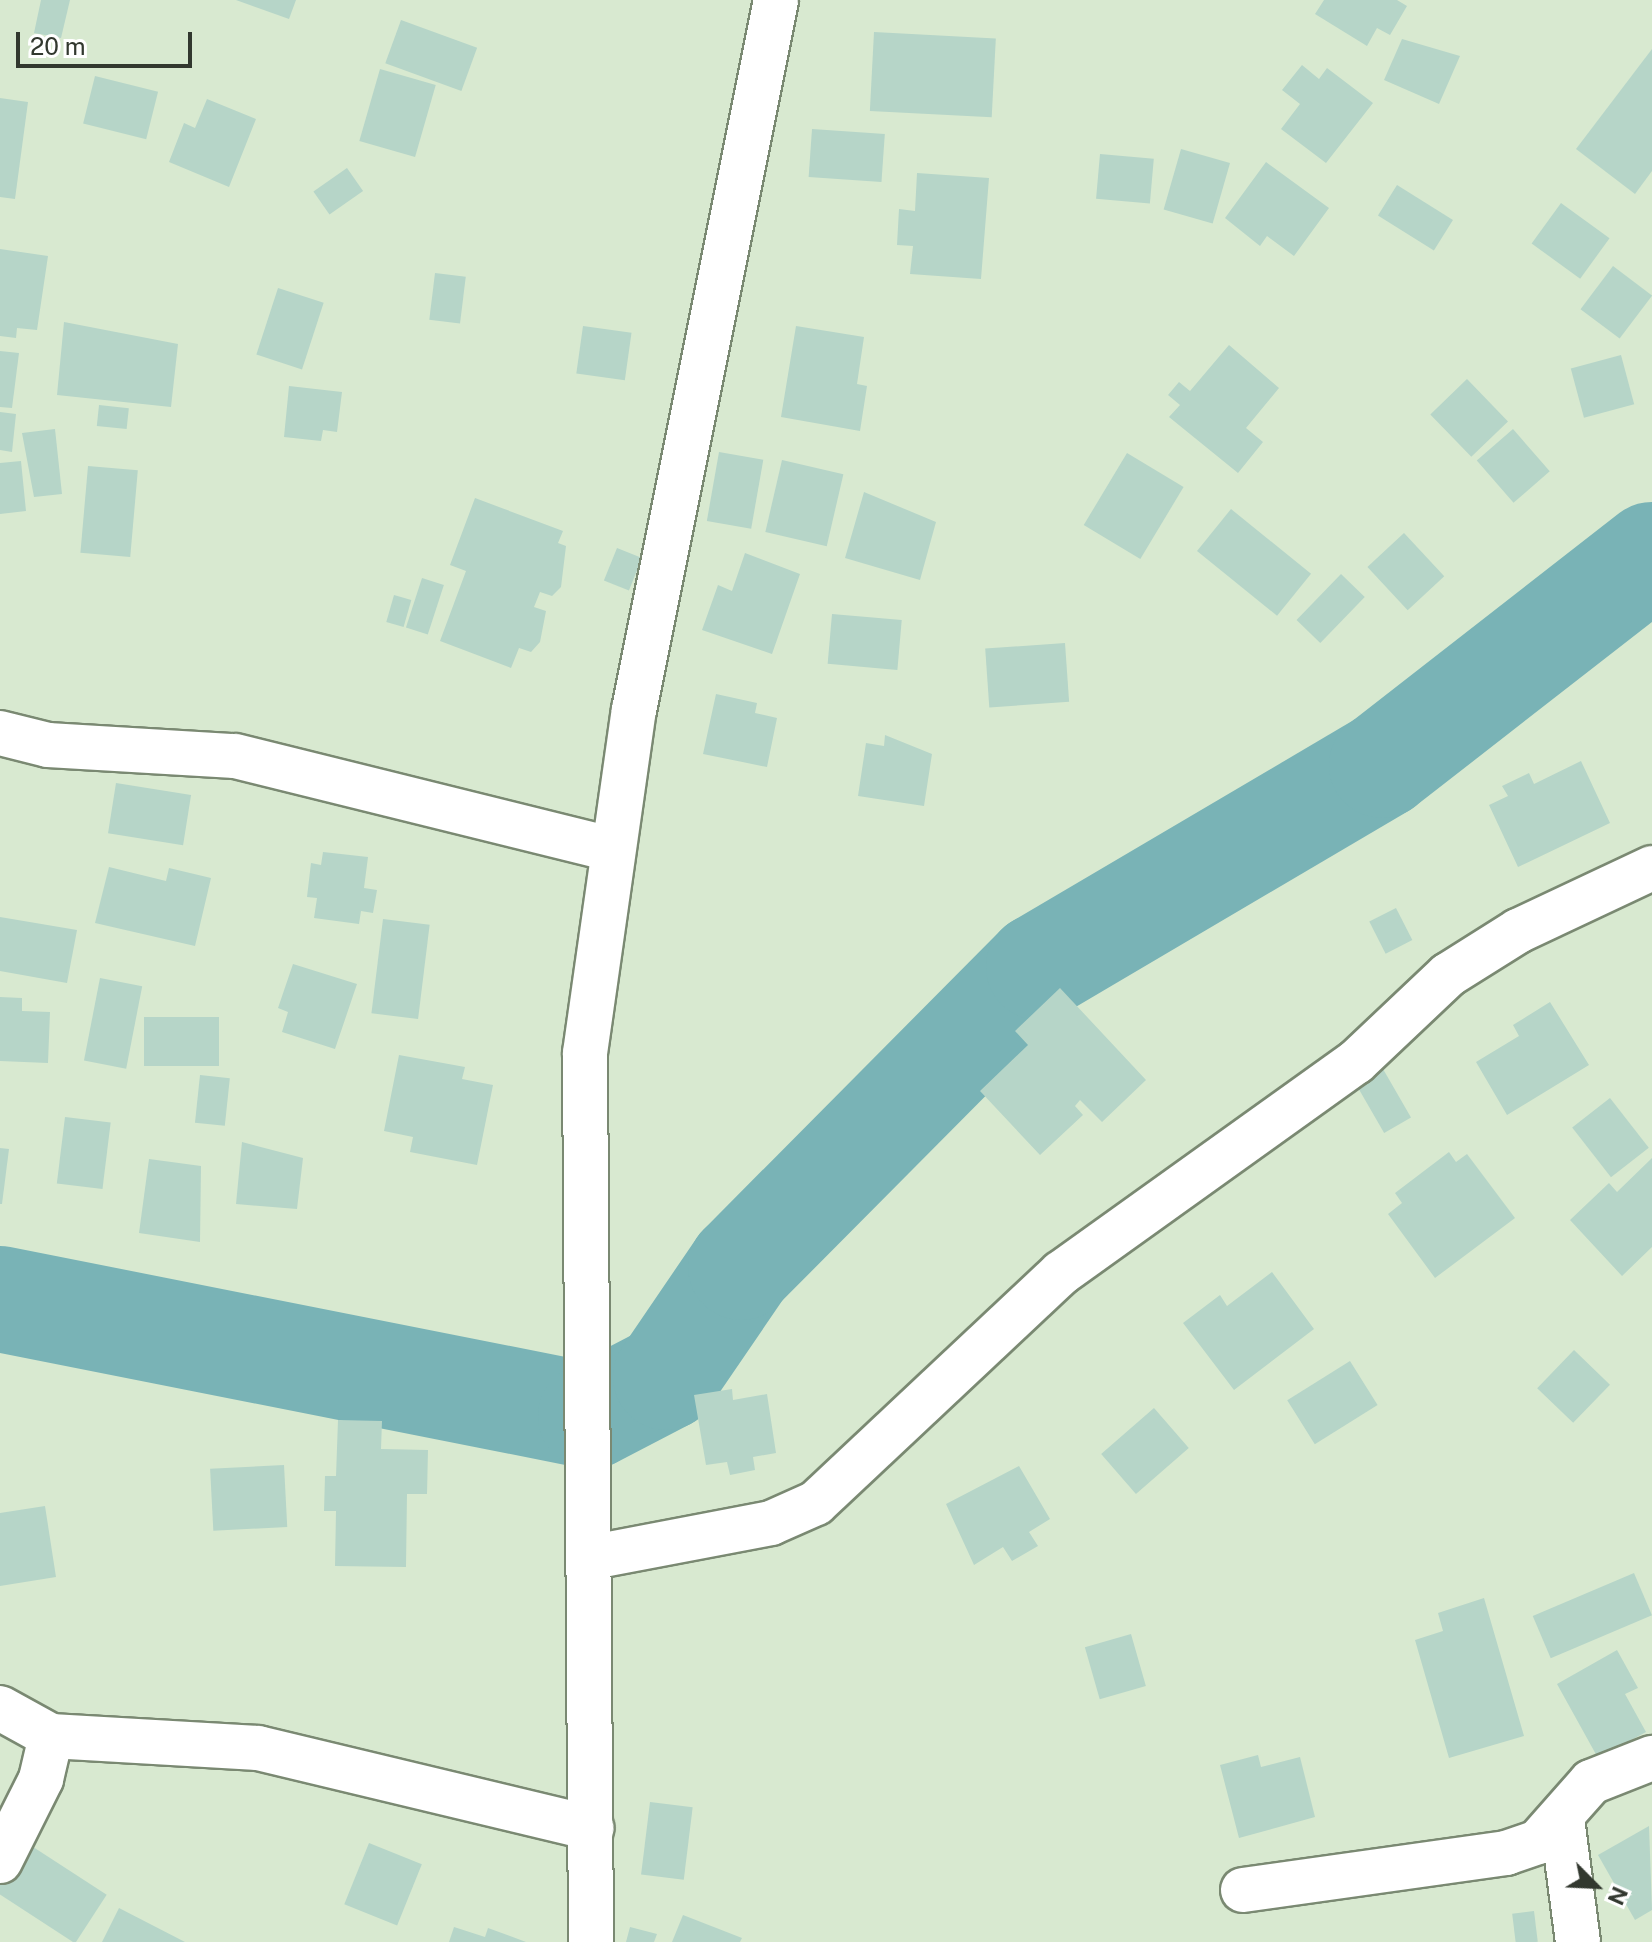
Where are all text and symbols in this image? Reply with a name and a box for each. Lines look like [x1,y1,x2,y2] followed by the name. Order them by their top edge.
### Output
[20,16,196,66] scale bar
[30,32,86,60] text: 20 m
[1556,1846,1636,1926] north arrow
[1603,1883,1633,1909] text: N

